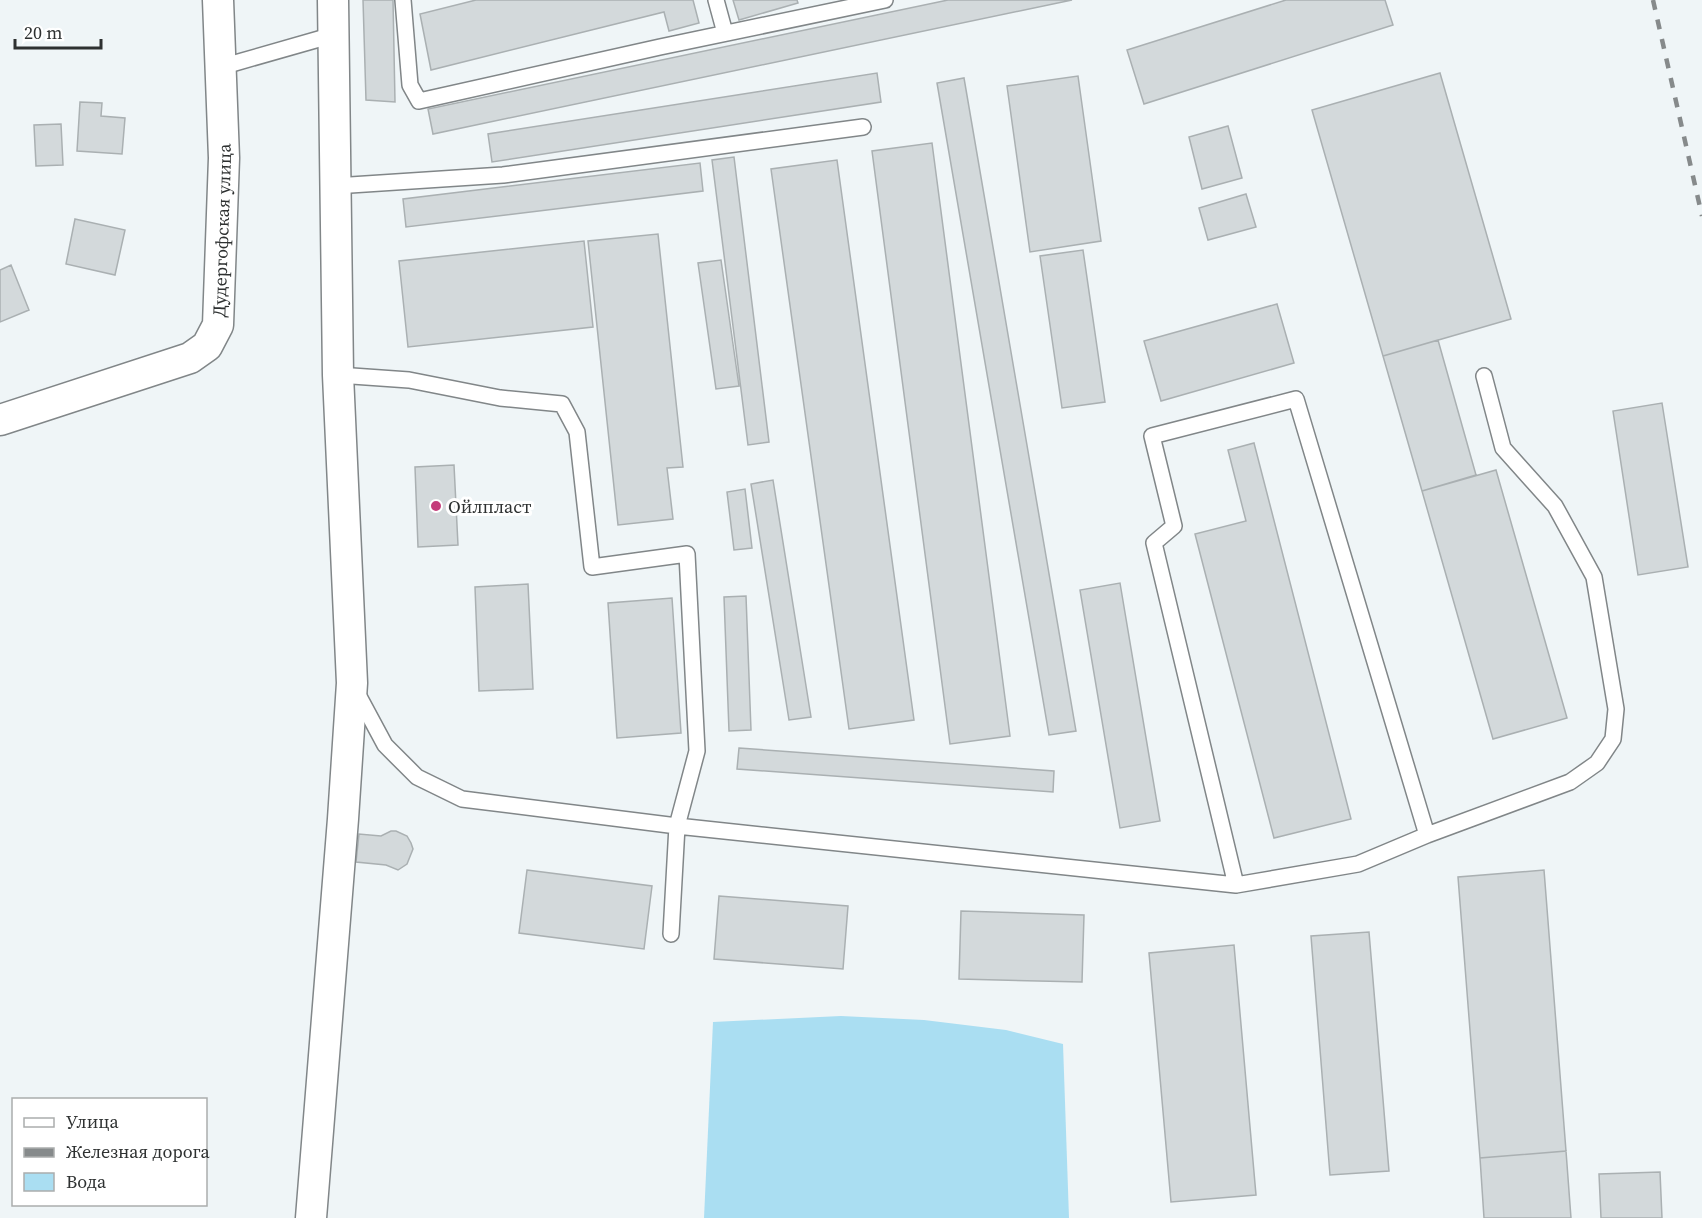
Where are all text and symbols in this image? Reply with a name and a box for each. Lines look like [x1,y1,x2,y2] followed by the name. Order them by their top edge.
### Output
[15,12,100,50] scale bar
[24,20,62,45] text: 20 m
[206,142,237,318] street label: Дудергофская улица
[448,494,532,519] place label: Ойлпласт
[429,499,443,513] marker: Ойлпласт
[12,1098,207,1206] legend
[66,1109,119,1134] text: Улица
[66,1139,211,1164] text: Железная дорога
[66,1169,107,1194] text: Вода

